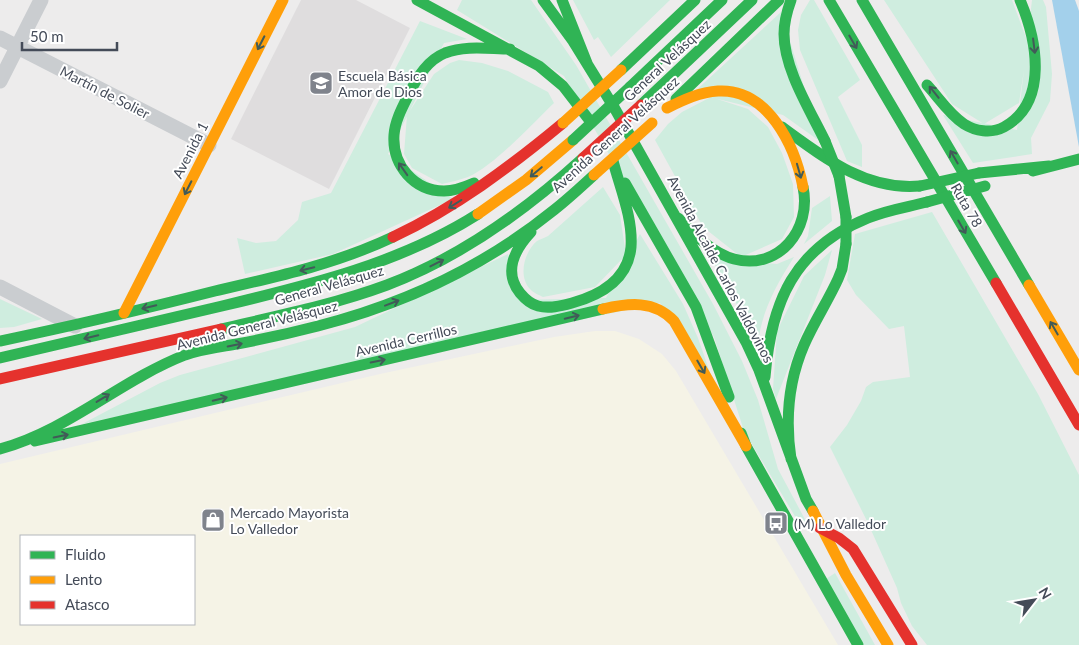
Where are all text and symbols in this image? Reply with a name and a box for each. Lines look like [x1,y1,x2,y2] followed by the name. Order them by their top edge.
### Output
[620,15,714,105] street label: General Velásquez
[22,20,118,52] scale bar
[30,27,64,45] text: 50 m
[849,34,859,49] one-way arrow
[256,36,266,51] one-way arrow
[1029,38,1039,54] one-way arrow
[57,62,153,122] street label: Martín de Solier
[338,67,427,100] place label: Escuela Básica Amor de Dios
[308,70,334,96] school or university icon: Escuela Básica Amor de Dios
[548,72,682,196] street label: Avenida General Velásquez
[928,86,939,99] one-way arrow
[169,119,211,181] street label: Avenida 1
[949,150,959,165] one-way arrow
[398,162,408,176] one-way arrow
[795,162,805,178] one-way arrow
[530,166,543,177] one-way arrow
[664,173,778,365] street label: Avenida Alcalde Carlos Valdovinos
[948,180,986,230] street label: Ruta 78
[183,181,193,196] one-way arrow
[448,199,462,209] one-way arrow
[958,220,968,234] one-way arrow
[429,257,444,267] one-way arrow
[273,261,385,309] street label: General Velásquez
[299,265,315,274] one-way arrow
[175,297,339,353] street label: Avenida General Velásquez
[384,298,399,307] one-way arrow
[141,303,157,312] one-way arrow
[563,312,579,322] one-way arrow
[354,320,458,360] street label: Avenida Cerrillos
[1049,321,1059,335] one-way arrow
[83,333,99,342] one-way arrow
[226,339,242,349] one-way arrow
[369,356,385,365] one-way arrow
[696,359,706,373] one-way arrow
[95,393,109,403] one-way arrow
[211,394,227,403] one-way arrow
[53,430,69,440] one-way arrow
[230,504,349,537] place label: Mercado Mayorista Lo Valledor
[200,507,226,533] shop icon: Mercado Mayorista Lo Valledor
[763,510,789,536] bus stop icon: (M) Lo Valledor
[794,515,886,532] place label: (M) Lo Valledor
[20,535,195,625] legend
[65,545,106,563] text: Fluido
[65,570,102,588] text: Lento
[1009,575,1059,625] north arrow
[1036,584,1056,602] text: N
[65,595,110,613] text: Atasco

